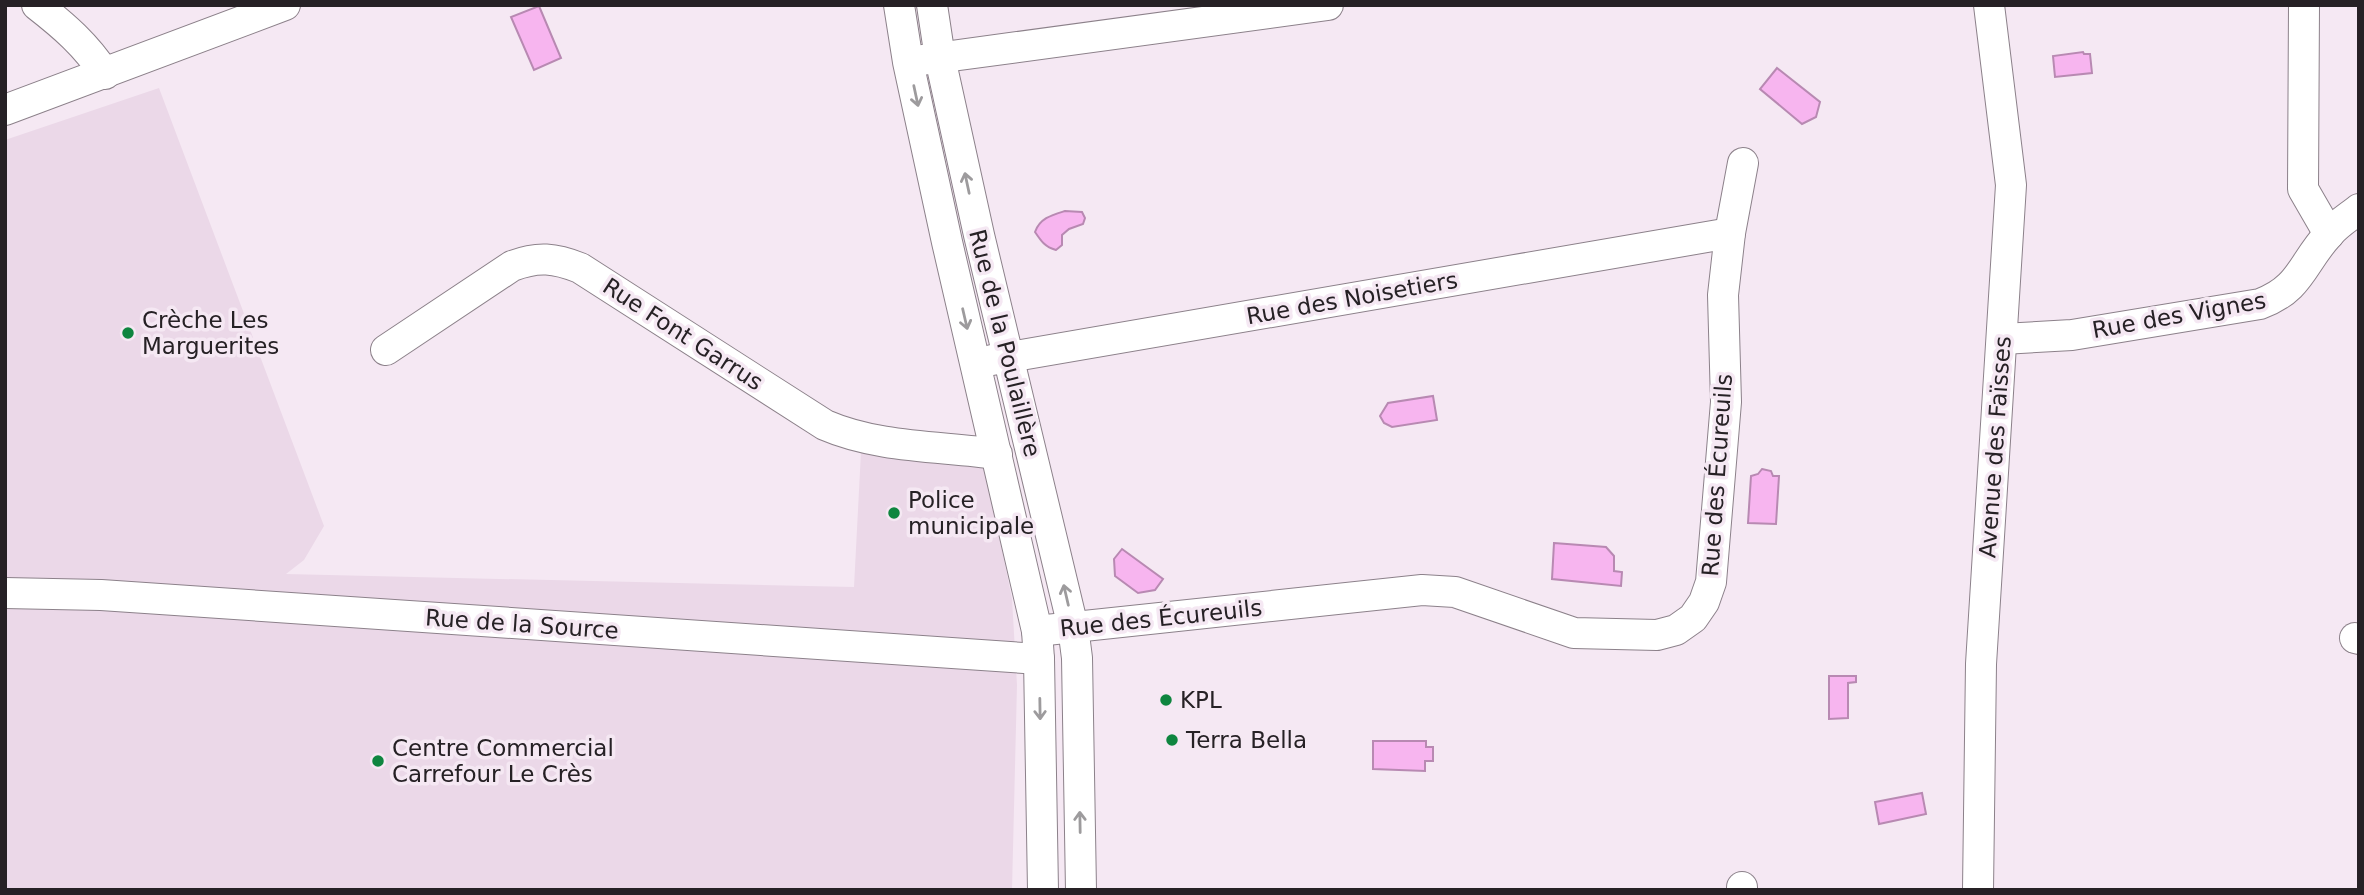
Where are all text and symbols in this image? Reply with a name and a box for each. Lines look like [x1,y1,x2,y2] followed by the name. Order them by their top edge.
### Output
[909,84,923,107] one-way arrow
[960,172,974,195] one-way arrow
[964,227,1046,459] street label: Rue de la Poulaillère
[1244,267,1460,329] street label: Rue des Noisetiers
[598,273,768,395] street label: Rue Font Garrus
[2090,287,2268,343] street label: Rue des Vignes
[142,307,279,359] place label: Crèche Les Marguerites
[958,307,972,330] one-way arrow
[120,325,136,341] marker: Crèche Les Marguerites
[1974,335,2016,559] street label: Avenue des Faïsses
[1696,373,1737,577] street label: Rue des Écureuils
[908,487,1034,539] place label: Police municipale
[886,505,902,521] marker: Police municipale
[1058,584,1072,607] one-way arrow
[1058,593,1263,642] street label: Rue des Écureuils
[424,604,620,644] street label: Rue de la Source
[1180,687,1222,713] place label: KPL
[1158,692,1174,708] marker: KPL
[1033,697,1047,720] one-way arrow
[1185,727,1307,753] place label: Terra Bella
[1164,732,1180,748] marker: Terra Bella
[392,735,614,787] place label: Centre Commercial Carrefour Le Crès
[370,753,386,769] marker: Centre Commercial Carrefour Le Crès
[1073,810,1087,833] one-way arrow

